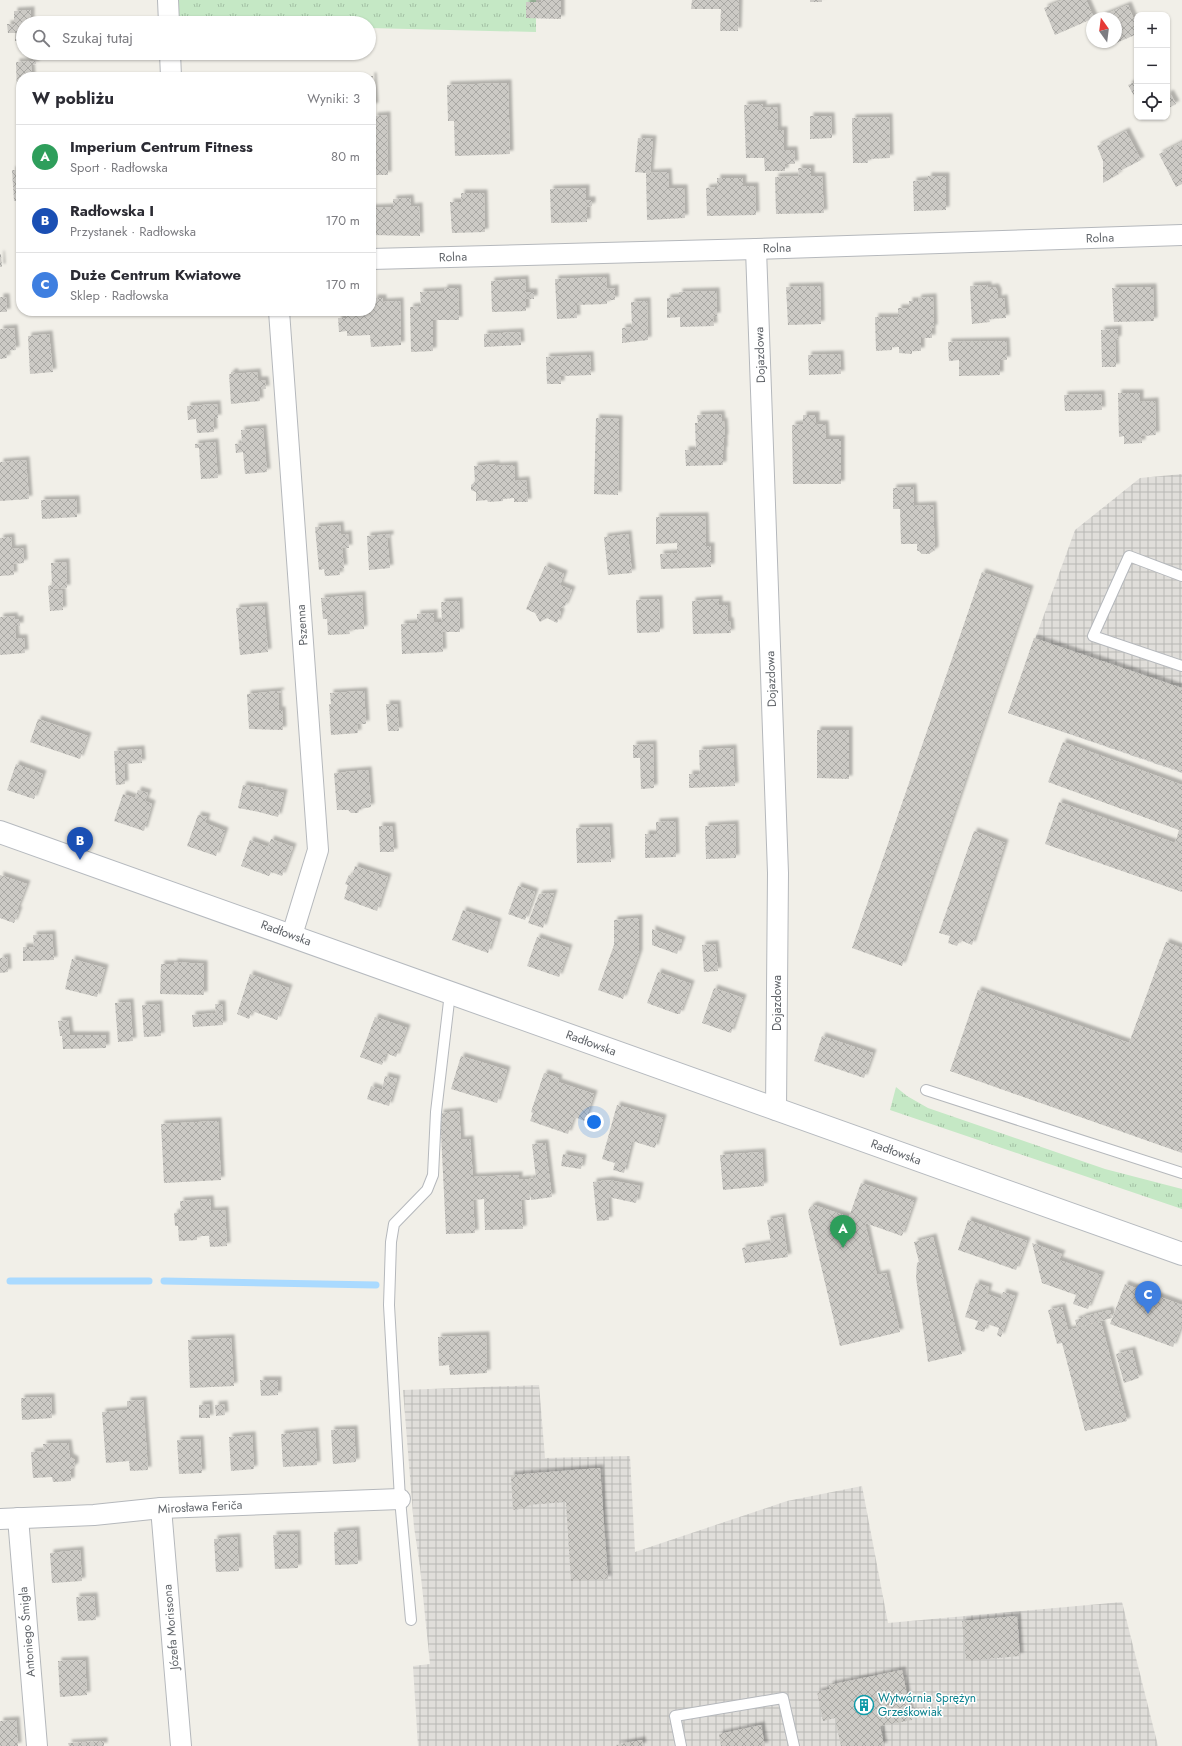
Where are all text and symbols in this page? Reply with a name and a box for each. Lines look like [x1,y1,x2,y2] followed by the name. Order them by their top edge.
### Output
[1086,12,1122,48] north arrow
[1134,12,1170,120] map controls
[1134,12,1170,48] button: +
[16,16,376,60] search box
[30,27,52,49] icon: search
[62,27,133,49] text: Szukaj tutaj
[1134,48,1170,84] button: −
[1134,84,1170,120] button: locate
[32,86,114,110] text: W pobliżu
[307,89,360,108] text: Wyniki: 3
[70,136,253,158] text: Imperium Centrum Fitness
[40,147,50,166] text: A
[331,147,360,166] text: 80 m
[70,158,168,177] text: Sport · Radłowska
[70,200,154,222] text: Radłowska I
[41,211,49,230] text: B
[325,211,360,230] text: 170 m
[70,222,196,241] text: Przystanek · Radłowska
[1086,229,1115,247] street label: Rolna
[763,239,792,257] street label: Rolna
[439,248,468,266] street label: Rolna
[70,264,241,286] text: Duże Centrum Kwiatowe
[40,275,50,294] text: C
[325,275,360,294] text: 170 m
[70,286,169,305] text: Sklep · Radłowska
[750,326,770,383] street label: Dojazdowa
[292,604,312,646] street label: Pszenna
[761,650,781,707] street label: Dojazdowa
[67,827,93,860] pin: B
[258,916,314,951] street label: Radłowska
[768,975,786,1031] street label: Dojazdowa
[563,1026,619,1061] street label: Radłowska
[584,1112,604,1132] your location
[868,1135,924,1170] street label: Radłowska
[830,1215,856,1248] pin: A
[1135,1281,1161,1314] pin: C
[157,1496,243,1518] street label: Mirosława Feriča
[158,1583,184,1672] street label: Józefa Morissona
[14,1586,40,1678] street label: Antoniego Śmigla
[878,1689,976,1721] place label: Wytwórnia Sprężyn Grześkowiak
[853,1694,875,1716] building icon: Wytwórnia Sprężyn Grześkowiak

